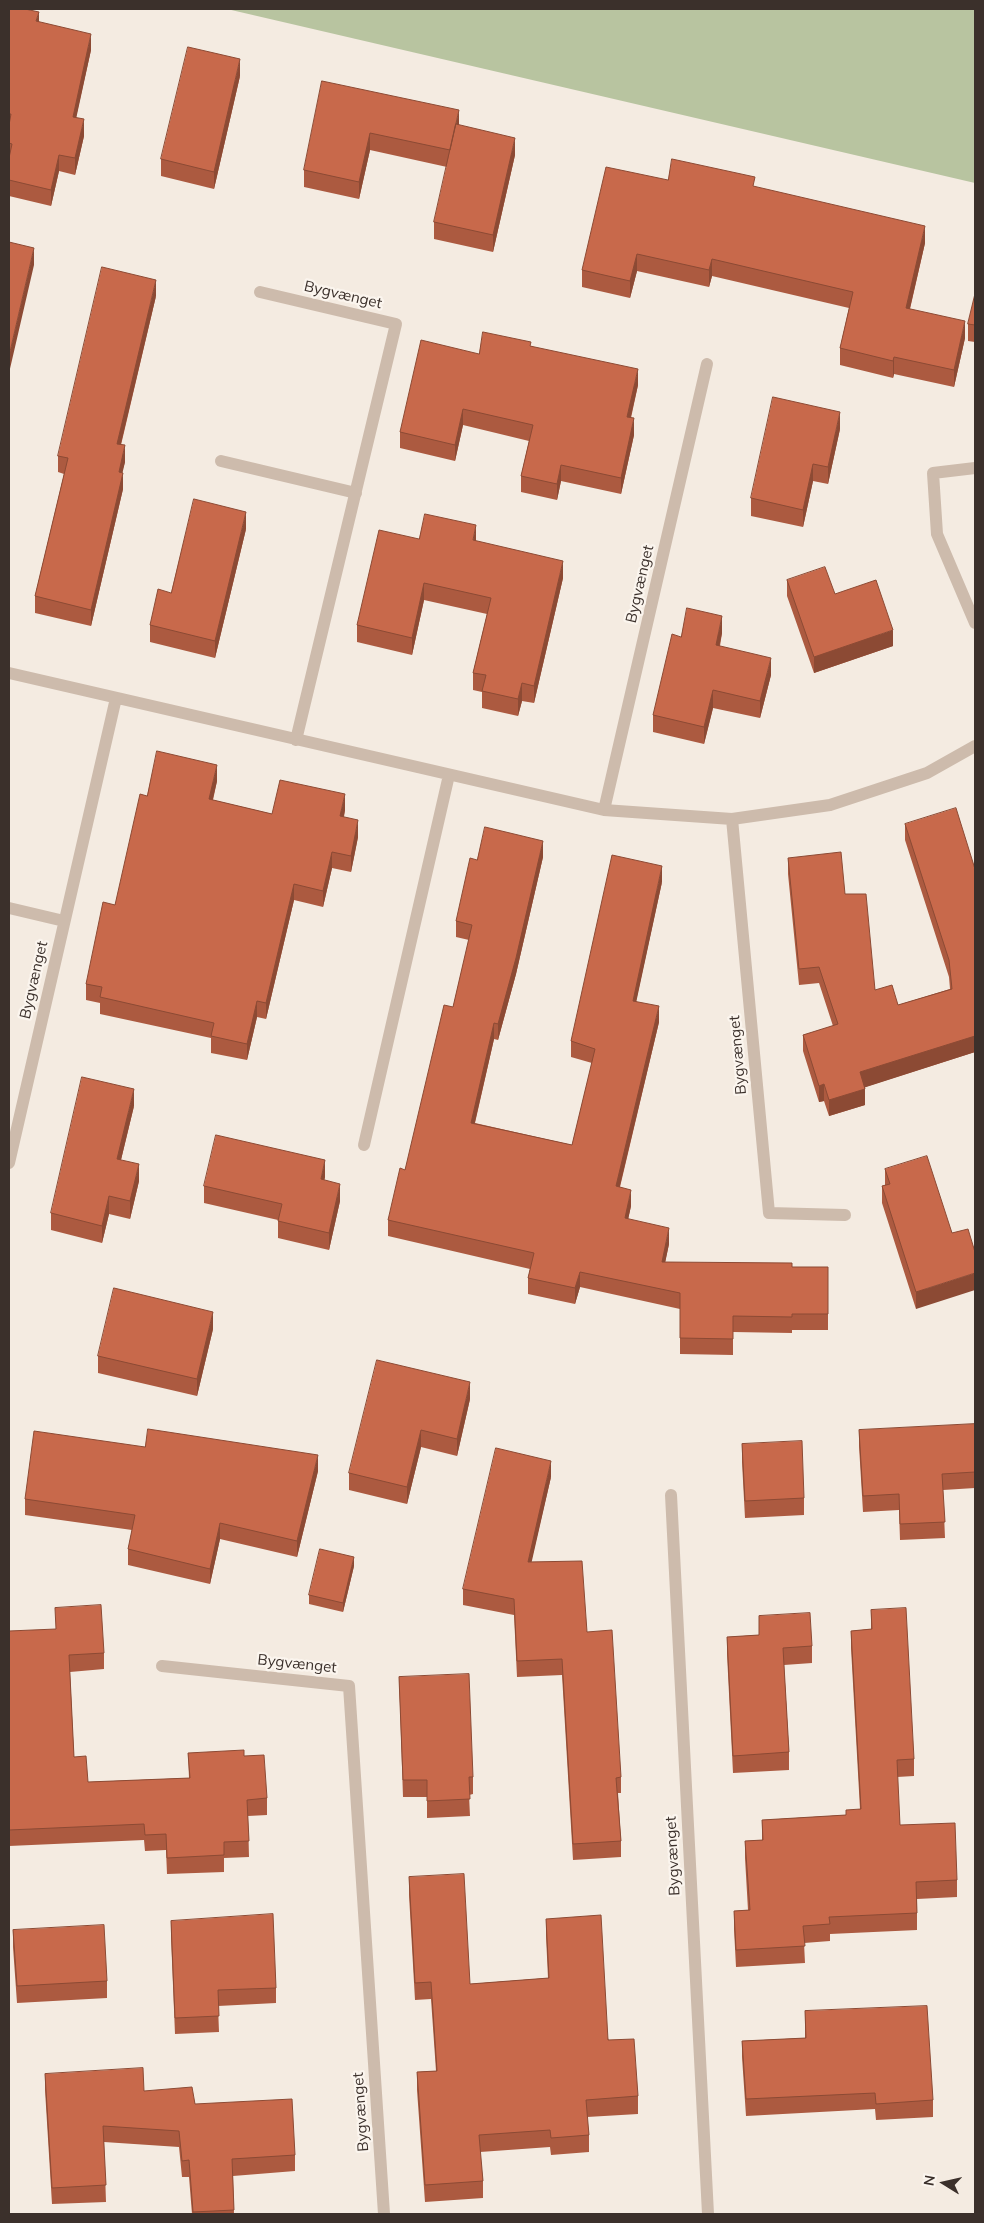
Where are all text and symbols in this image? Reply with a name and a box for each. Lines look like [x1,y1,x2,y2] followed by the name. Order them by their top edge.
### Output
[302,277,384,313] street label: Bygvænget
[622,543,658,625] street label: Bygvænget
[16,939,52,1021] street label: Bygvænget
[726,1015,750,1095] street label: Bygvænget
[257,1651,337,1677] street label: Bygvænget
[662,1816,684,1896] street label: Bygvænget
[349,2072,373,2152] street label: Bygvænget
[919,2158,969,2208] north arrow
[919,2174,939,2187] text: N

